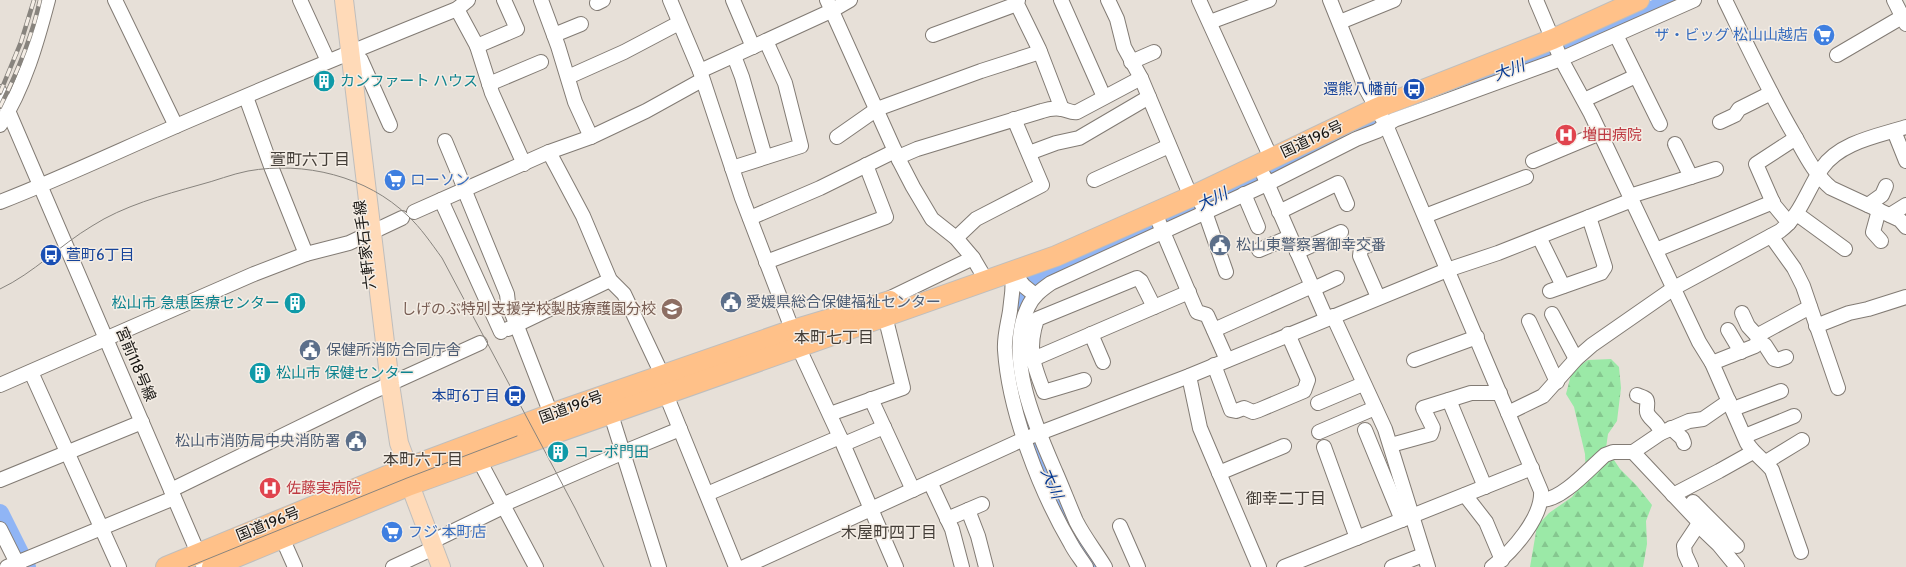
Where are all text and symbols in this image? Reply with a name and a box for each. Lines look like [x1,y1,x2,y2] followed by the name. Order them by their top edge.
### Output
[1811,22,1837,48] supermarket icon: ザ・ビッグ 松山山越店
[1655,26,1808,44] place label: ザ・ビッグ 松山山越店
[1491,55,1529,85] water label: 大川
[311,68,337,94] building icon: カンファート ハウス
[340,72,478,90] place label: カンファート ハウス
[1401,76,1427,102] bus stop icon: 還熊八幡前
[1323,80,1398,98] place label: 還熊八幡前
[1278,117,1346,161] street label: 国道196号
[1553,122,1579,148] hospital icon: 増田病院
[1582,126,1642,144] place label: 増田病院
[270,150,350,169] district label: 萱町六丁目
[382,167,408,193] supermarket icon: ローソン
[410,171,470,189] place label: ローソン
[1193,183,1232,214] water label: 大川
[351,199,379,291] street label: 六軒家石手線
[1207,232,1233,258] public building icon: 松山東警察署御幸交番
[1236,236,1386,254] place label: 松山東警察署御幸交番
[38,242,64,268] bus stop icon: 萱町6丁目
[66,246,135,264] place label: 萱町6丁目
[718,289,744,315] public building icon: 愛媛県総合保健福祉センター
[282,290,308,316] building icon: 松山市 急患医療センター
[746,293,941,311] place label: 愛媛県総合保健福祉センター
[112,294,280,312] place label: 松山市 急患医療センター
[659,296,685,322] school or university icon: しげのぶ特別支援学校製肢療護園分校
[401,300,656,318] place label: しげのぶ特別支援学校製肢療護園分校
[112,324,160,404] street label: 宮前118号線
[794,328,874,347] district label: 本町七丁目
[297,337,323,363] public building icon: 保健所消防合同庁舎
[326,341,461,359] place label: 保健所消防合同庁舎
[247,360,273,386] building icon: 松山市 保健センター
[276,364,414,382] place label: 松山市 保健センター
[502,383,528,409] bus stop icon: 本町6丁目
[431,387,500,405] place label: 本町6丁目
[536,387,606,427] street label: 国道196号
[343,428,369,454] public building icon: 松山市消防局中央消防署
[175,432,340,450] place label: 松山市消防局中央消防署
[545,439,571,465] building icon: コーポ門田
[574,443,649,461] place label: コーポ門田
[383,450,463,469] district label: 本町六丁目
[1037,465,1068,503] water label: 大川
[257,475,283,501] hospital icon: 佐藤実病院
[286,479,361,497] place label: 佐藤実病院
[1246,489,1326,508] district label: 御幸二丁目
[234,503,302,545] street label: 国道196号
[379,519,405,545] supermarket icon: フジ 本町店
[408,523,486,541] place label: フジ 本町店
[841,523,937,542] district label: 木屋町四丁目

